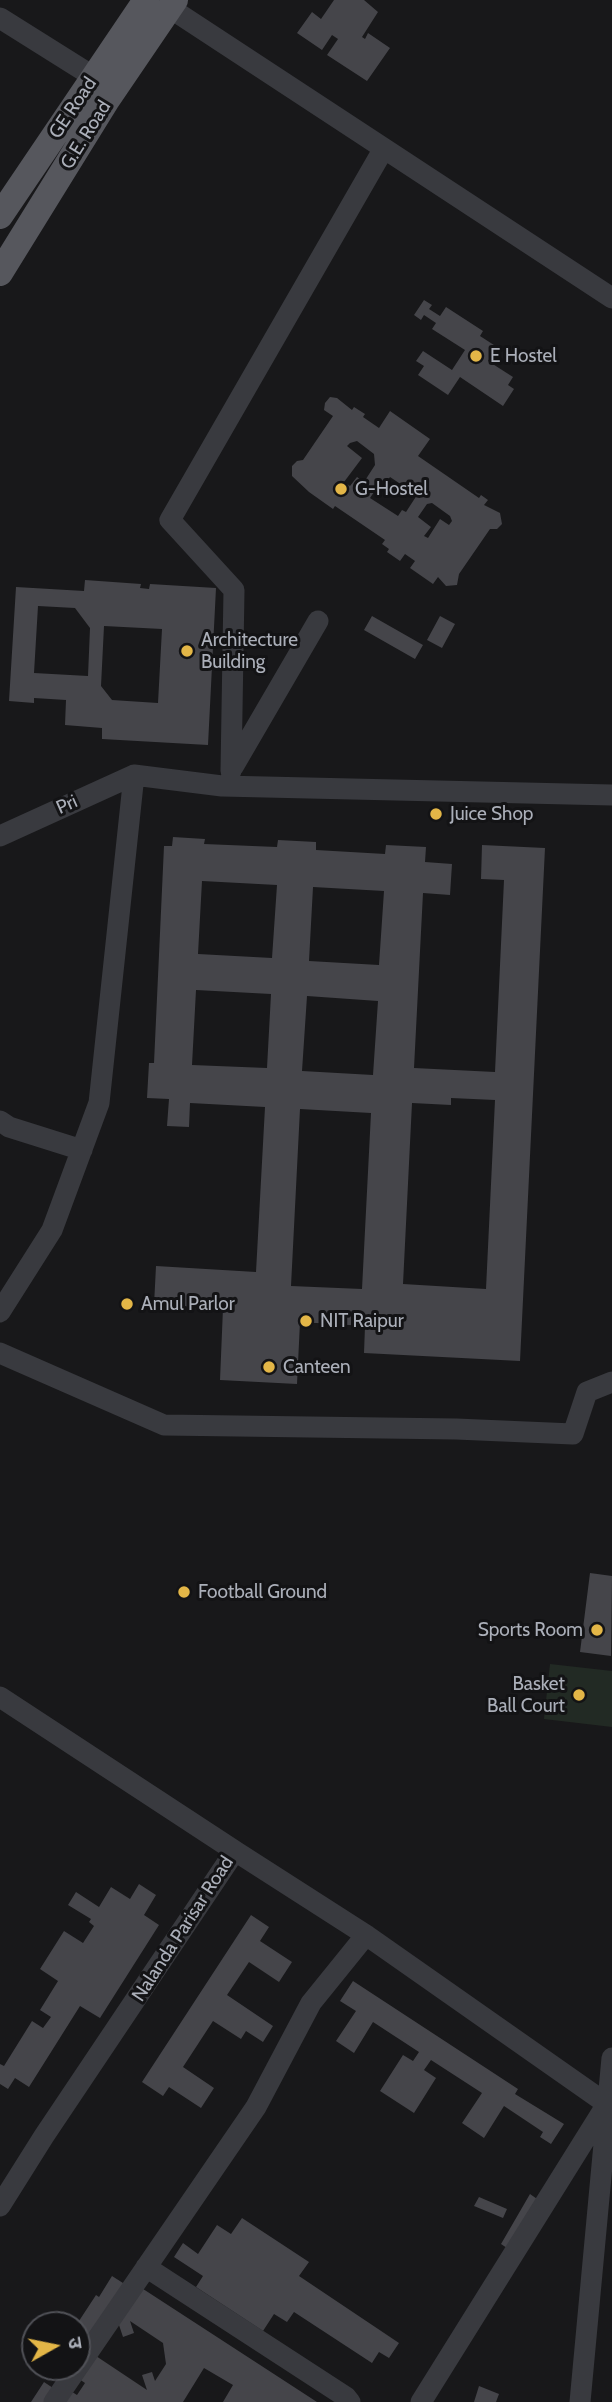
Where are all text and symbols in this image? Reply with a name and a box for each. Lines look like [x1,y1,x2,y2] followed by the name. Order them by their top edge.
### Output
[44,73,102,143] street label: GE Road
[56,96,116,174] street label: G.E. Road
[490,345,557,367] place label: E Hostel
[468,348,484,364] marker: E Hostel
[355,478,428,500] place label: G-Hostel
[333,481,349,497] marker: G-Hostel
[201,629,298,673] place label: Architecture Building
[179,643,195,659] marker: Architecture Building
[53,790,81,820] street label: Pri
[450,803,533,825] place label: Juice Shop
[428,806,444,822] marker: Juice Shop
[141,1293,235,1315] place label: Amul Parlor
[119,1296,135,1312] marker: Amul Parlor
[320,1310,404,1332] place label: NIT Raipur
[298,1313,314,1329] marker: NIT Raipur
[283,1356,351,1378] place label: Canteen
[261,1359,277,1375] marker: Canteen
[198,1581,327,1603] place label: Football Ground
[176,1584,192,1600] marker: Football Ground
[478,1619,583,1641] place label: Sports Room
[589,1622,605,1638] marker: Sports Room
[487,1673,565,1717] place label: Basket Ball Court
[571,1687,587,1703] marker: Basket Ball Court
[127,1852,239,2006] street label: Nalanda Parisar Road
[21,2311,91,2381] north arrow
[63,2336,87,2350] text: उ

